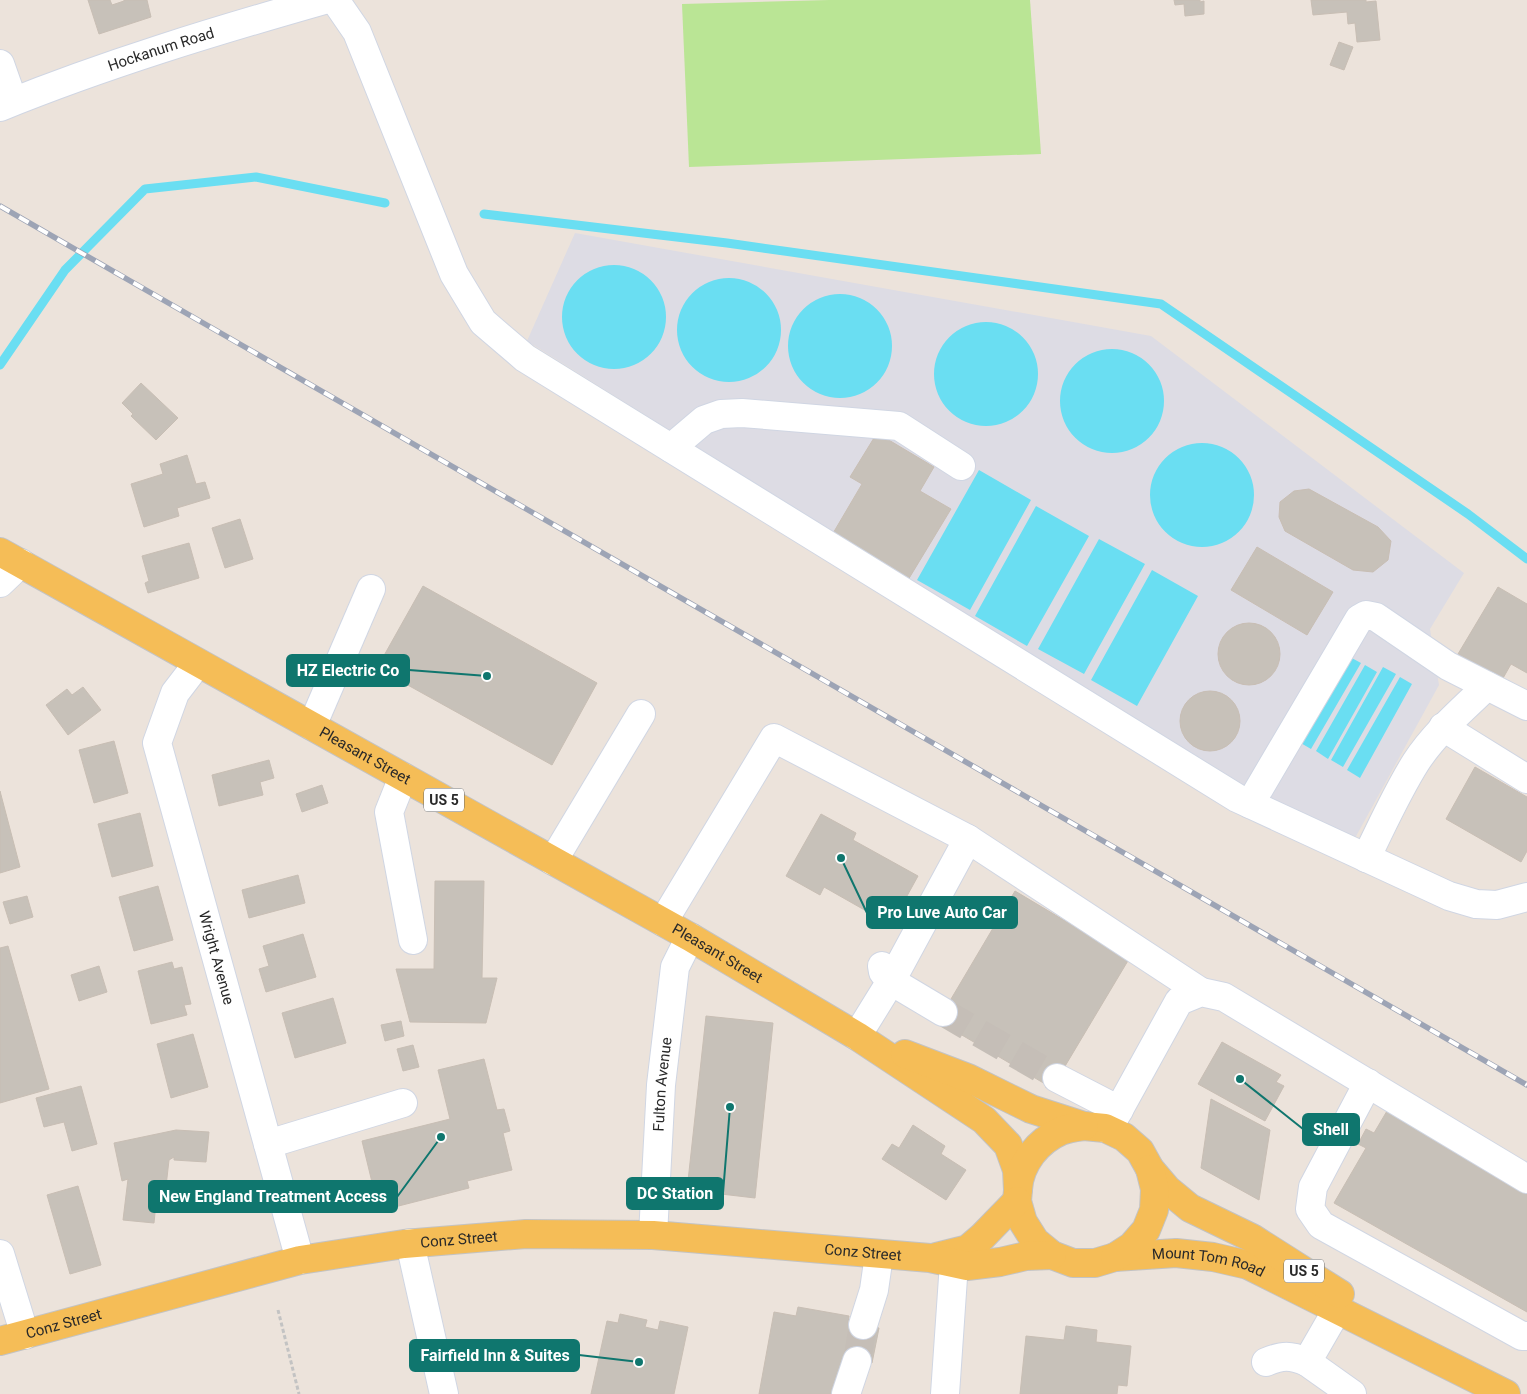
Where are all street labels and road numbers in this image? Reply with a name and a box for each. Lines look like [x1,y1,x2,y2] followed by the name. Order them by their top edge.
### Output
[105,24,216,75] street label: Hockanum Road
[316,723,414,788] street label: Pleasant Street
[424,788,464,812] road number: US 5
[195,909,238,1007] street label: Wright Avenue
[669,920,766,987] street label: Pleasant Street
[650,1036,676,1132] street label: Fulton Avenue
[420,1227,498,1252] street label: Conz Street
[824,1240,902,1265] street label: Conz Street
[1151,1244,1268,1281] street label: Mount Tom Road
[1284,1260,1324,1282] road number: US 5
[24,1305,104,1343] street label: Conz Street

